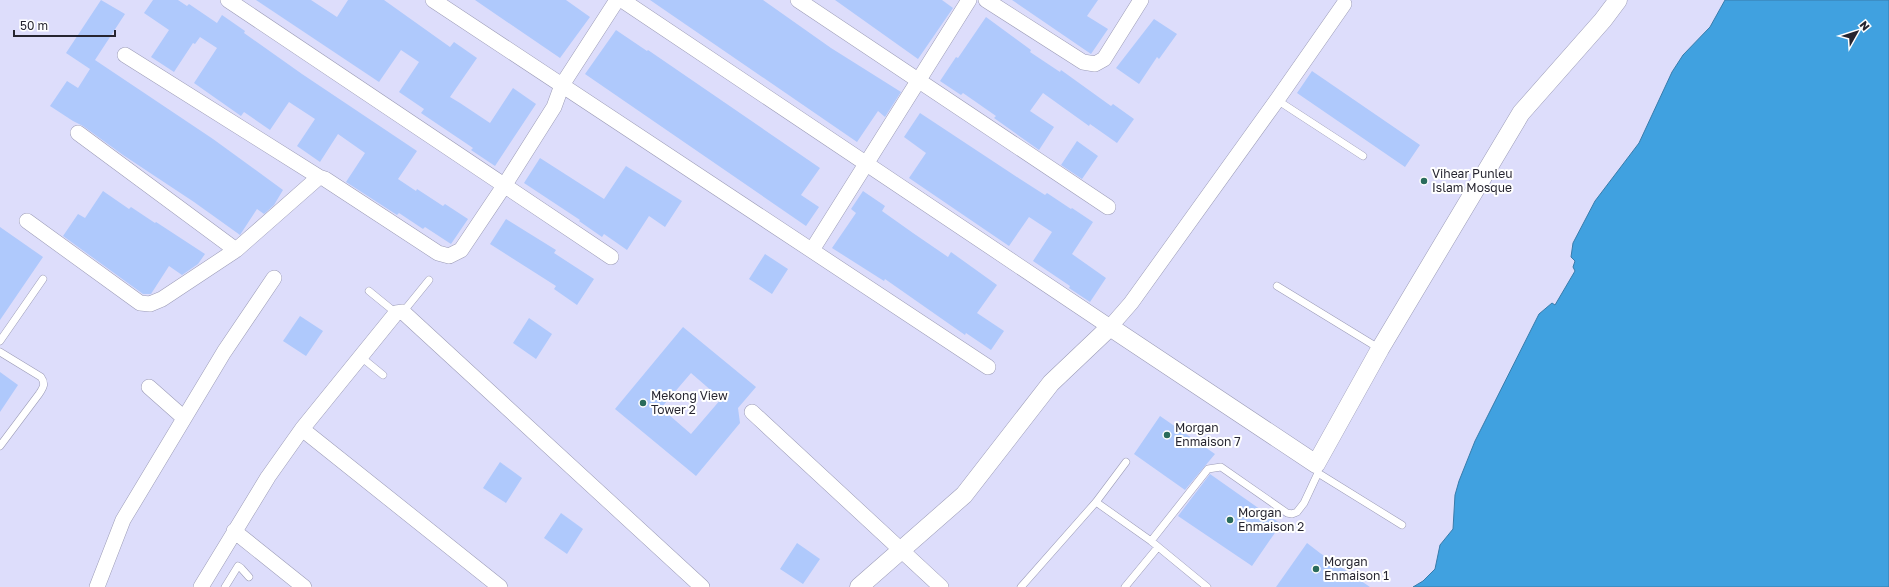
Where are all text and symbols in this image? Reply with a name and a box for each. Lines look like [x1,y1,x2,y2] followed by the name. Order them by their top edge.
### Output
[14,12,115,38] scale bar
[1837,12,1877,52] north arrow
[20,18,48,33] text: 50 m
[1857,18,1873,33] text: N
[1432,166,1513,195] place label: Vihear Punleu Islam Mosque
[1419,176,1429,186] marker: Vihear Punleu Islam Mosque
[651,388,728,417] place label: Mekong View Tower 2
[638,398,648,408] marker: Mekong View Tower 2
[1175,420,1241,449] place label: Morgan Enmaison 7
[1162,430,1172,440] marker: Morgan Enmaison 7
[1238,505,1304,534] place label: Morgan Enmaison 2
[1225,515,1235,525] marker: Morgan Enmaison 2
[1324,554,1389,583] place label: Morgan Enmaison 1
[1311,564,1321,574] marker: Morgan Enmaison 1

